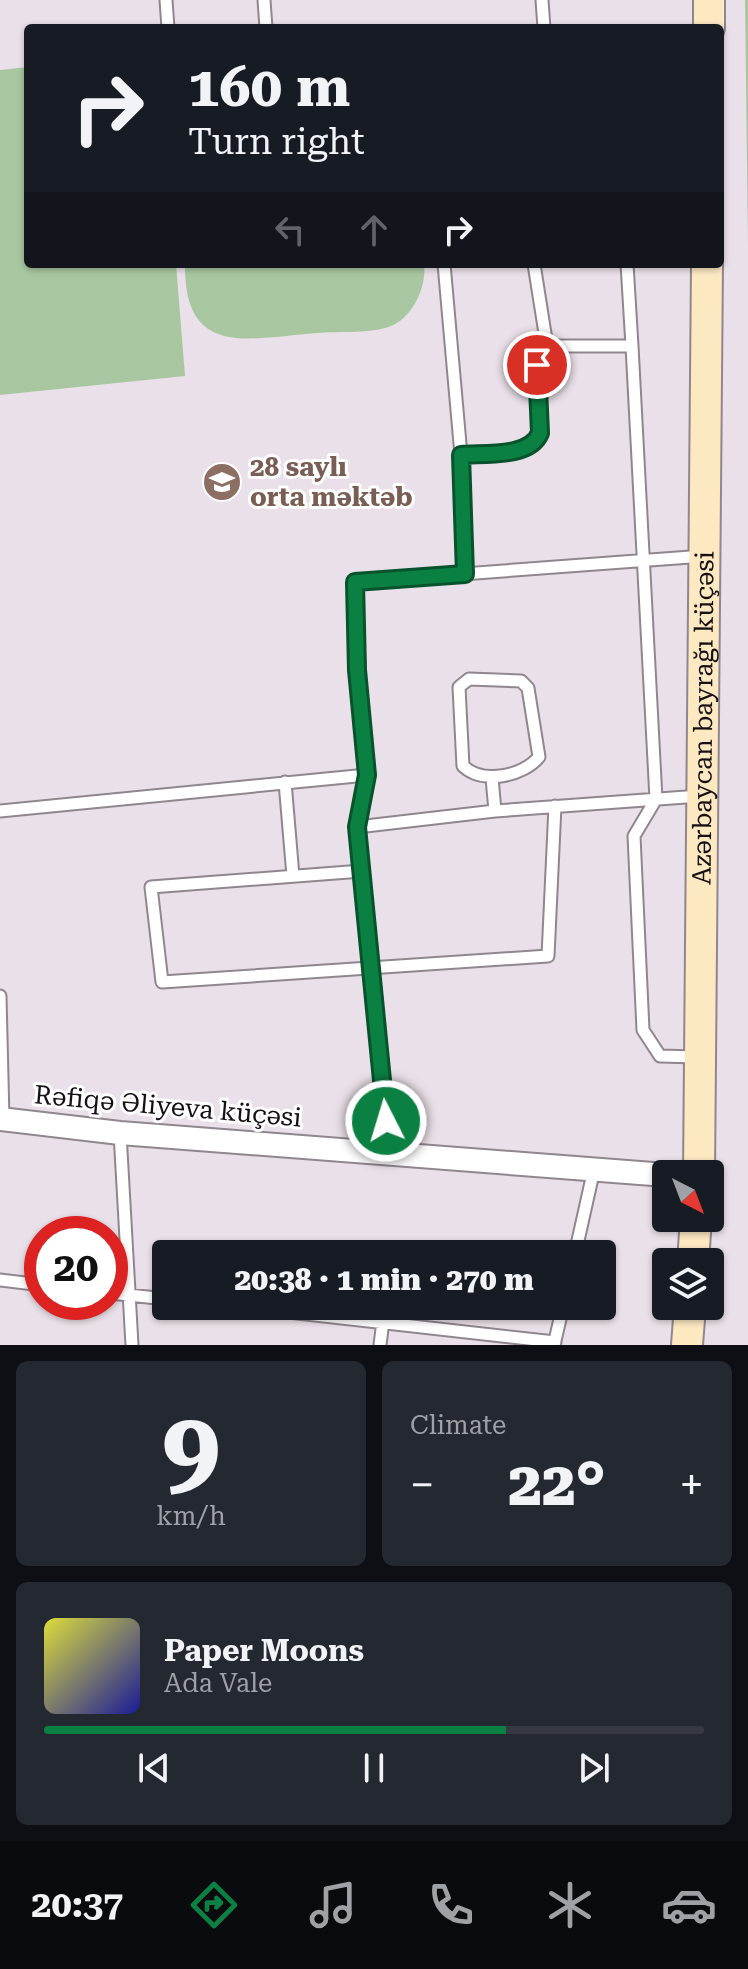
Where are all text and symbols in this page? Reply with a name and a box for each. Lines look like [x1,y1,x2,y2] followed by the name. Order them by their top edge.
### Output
[188,54,350,120] text: 160 m
[56,56,160,160] icon: right
[188,121,365,163] text: Turn right
[268,208,312,252] icon: left
[352,208,396,252] icon: ahead
[436,208,480,252] icon: right
[503,331,571,399] pin
[515,343,559,387] icon: arrive
[250,452,413,512] place label: 28 saylı orta məktəb
[201,461,243,503] school or university icon: 28 saylı orta məktəb
[687,551,719,885] street label: Azərbaycan bayrağı küçəsi
[33,1079,303,1133] street label: Rəfiqə Əliyeva küçəsi
[344,1079,428,1163] position arrow
[652,1160,724,1232] north arrow
[652,1160,724,1320] map controls
[24,1216,128,1320] speed limit sign: 20
[652,1248,724,1320] button: layers
[234,1262,534,1297] text: 20:38 · 1 min · 270 m
[162,1388,220,1509] text: 9
[410,1410,506,1440] text: Climate
[508,1449,606,1520] text: 22°
[410,1459,435,1511] text: −
[679,1459,704,1511] text: +
[156,1501,226,1531] text: km/h
[164,1633,364,1668] text: Paper Moons
[164,1668,272,1698] text: Ada Vale
[132,1746,176,1790] icon: previous
[352,1746,396,1790] icon: pause
[572,1746,616,1790] icon: next
[186,1877,242,1933] icon: directions
[305,1877,361,1933] icon: music
[423,1877,479,1933] icon: phone
[542,1877,598,1933] icon: climate
[661,1877,717,1933] icon: car
[31,1884,123,1926] text: 20:37

